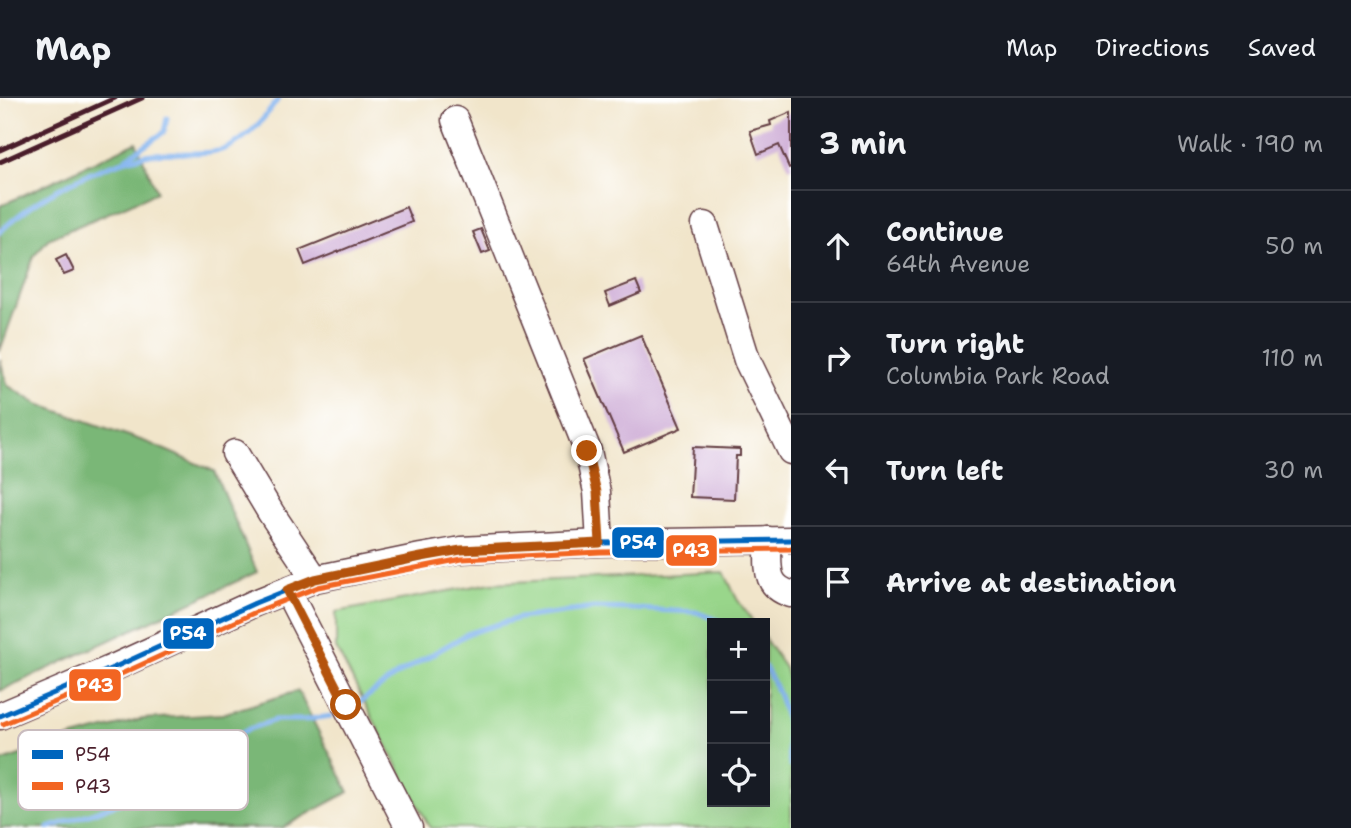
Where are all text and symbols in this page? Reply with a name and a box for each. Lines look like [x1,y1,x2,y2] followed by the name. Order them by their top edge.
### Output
[35,26,111,71] text: Map
[1006,32,1057,64] text: Map
[1095,32,1210,64] text: Directions
[1248,32,1316,64] text: Saved
[819,123,906,164] text: 3 min
[1177,129,1323,159] text: Walk · 190 m
[886,214,1004,249] text: Continue
[819,227,857,265] icon: ahead
[1265,231,1323,261] text: 50 m
[886,249,1030,279] text: 64th Avenue
[886,326,1024,361] text: Turn right
[819,339,857,377] icon: right
[1261,343,1323,373] text: 110 m
[886,361,1110,391] text: Columbia Park Road
[571,435,602,466] route end
[819,451,857,489] icon: left
[886,453,1003,488] text: Turn left
[1264,455,1323,485] text: 30 m
[611,526,665,559] line badge: P54
[620,530,657,555] text: P54
[665,534,718,567] line badge: P43
[672,538,710,563] text: P43
[819,563,857,601] icon: arrive
[886,565,1176,600] text: Arrive at destination
[162,617,215,650] line badge: P54
[707,618,770,807] map controls
[707,618,770,681] button: +
[170,621,207,646] text: P54
[68,668,122,702] line badge: P43
[76,673,114,698] text: P43
[707,681,770,744] button: −
[330,689,361,720] route start
[18,730,248,810] legend
[75,742,111,767] text: P54
[707,744,770,807] button: locate
[75,774,111,799] text: P43

